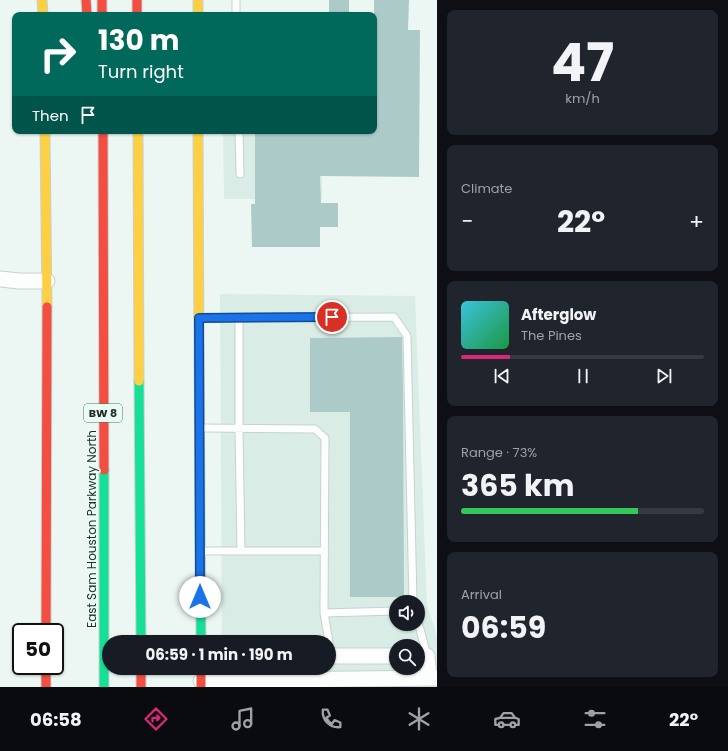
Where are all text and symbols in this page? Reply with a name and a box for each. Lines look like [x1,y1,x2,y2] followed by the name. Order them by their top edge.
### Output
[98,21,179,60] text: 130 m
[551,26,614,99] text: 47
[32,28,84,80] icon: right
[98,59,184,84] text: Turn right
[565,89,600,108] text: km/h
[77,104,99,126] icon: arrive
[32,105,69,126] text: Then
[461,179,512,198] text: Climate
[557,200,605,243] text: 22°
[461,206,473,237] text: −
[689,206,704,237] text: +
[315,300,349,334] pin
[521,304,596,325] text: Afterglow
[321,306,343,328] icon: arrive
[521,326,582,345] text: The Pines
[491,365,513,387] icon: previous
[572,365,594,387] icon: pause
[653,365,675,387] icon: next
[84,404,122,422] road number: BW 8
[83,430,100,628] street label: East Sam Houston Parkway North
[461,443,537,462] text: Range · 73%
[461,464,574,507] text: 365 km
[179,576,221,618] position arrow
[461,585,502,604] text: Arrival
[389,595,425,675] map controls
[389,595,425,631] button: sound
[461,606,546,649] text: 06:59
[12,623,64,675] speed limit sign: 50
[389,639,425,675] button: search
[145,644,293,665] text: 06:59 · 1 min · 190 m
[142,705,170,733] icon: directions
[229,705,257,733] icon: music
[317,705,345,733] icon: phone
[405,705,433,733] icon: climate
[493,705,521,733] icon: car
[581,705,609,733] icon: filters
[30,707,82,732] text: 06:58
[669,707,698,732] text: 22°

